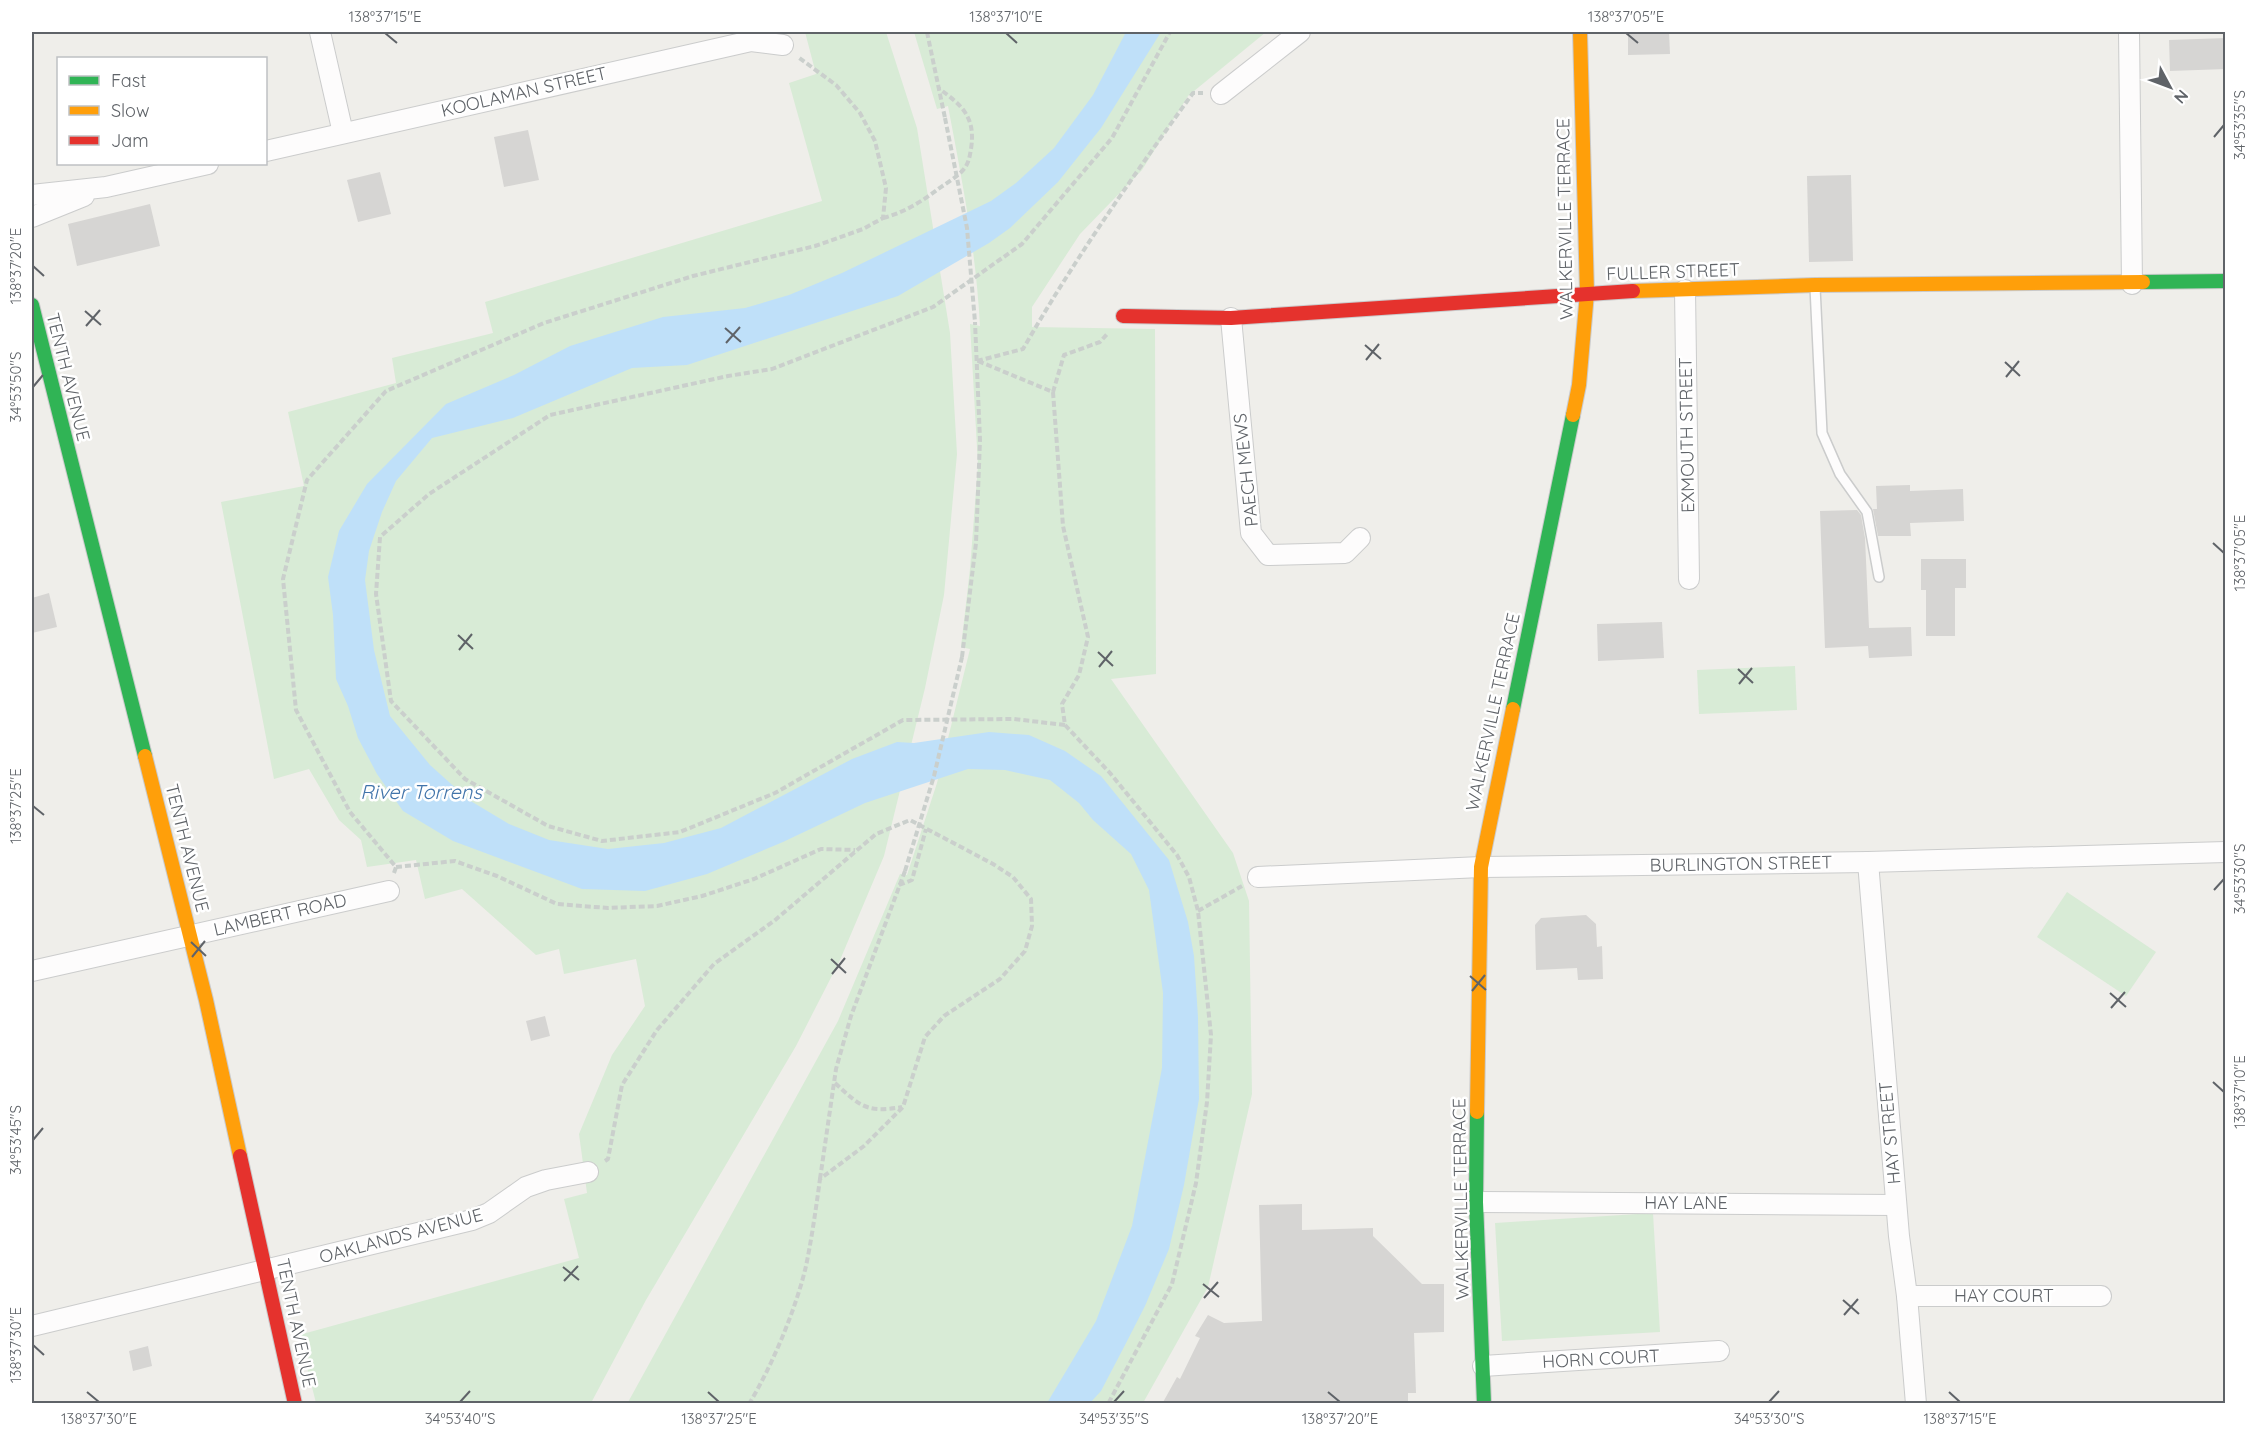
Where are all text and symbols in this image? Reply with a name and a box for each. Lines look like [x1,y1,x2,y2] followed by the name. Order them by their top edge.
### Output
[349,7,421,26] text: 138°37'15"E
[969,7,1043,26] text: 138°37'10"E
[1588,7,1664,26] text: 138°37'05"E
[57,57,267,165] legend
[2140,57,2200,117] north arrow
[439,61,609,122] street label: KOOLAMAN STREET
[111,69,146,92] text: Fast
[2170,86,2193,108] text: N
[2230,90,2249,160] text: 34°53'35"S
[111,99,149,122] text: Slow
[1551,118,1578,320] street label: WALKERVILLE TERRACE
[111,129,149,152] text: Jam
[6,228,25,304] text: 138°37'20"E
[1606,258,1740,285] street label: FULLER STREET
[41,310,96,443] street label: TENTH AVENUE
[6,352,25,422] text: 34°53'50"S
[1674,357,1699,513] street label: EXMOUTH STREET
[1228,412,1263,528] street label: PAECH MEWS
[2230,515,2249,591] text: 138°37'05"E
[1460,611,1525,813] street label: WALKERVILLE TERRACE
[6,768,25,844] text: 138°37'25"E
[360,779,483,804] water label: River Torrens
[160,781,215,914] street label: TENTH AVENUE
[2230,844,2249,914] text: 34°53'30"S
[1650,850,1833,877] street label: BURLINGTON STREET
[211,888,349,941] street label: LAMBERT ROAD
[2230,1055,2249,1129] text: 138°37'10"E
[1874,1081,1905,1185] street label: HAY STREET
[1447,1098,1474,1300] street label: WALKERVILLE TERRACE
[6,1105,25,1175] text: 34°53'45"S
[1644,1191,1728,1214] street label: HAY LANE
[317,1203,485,1268] street label: OAKLANDS AVENUE
[272,1256,321,1390] street label: TENTH AVENUE
[1954,1284,2054,1307] street label: HAY COURT
[6,1307,25,1383] text: 138°37'30"E
[1542,1344,1661,1373] street label: HORN COURT
[61,1409,137,1428] text: 138°37'30"E
[425,1409,495,1428] text: 34°53'40"S
[681,1409,757,1428] text: 138°37'25"E
[1079,1409,1149,1428] text: 34°53'35"S
[1302,1409,1378,1428] text: 138°37'20"E
[1734,1409,1804,1428] text: 34°53'30"S
[1924,1409,1996,1428] text: 138°37'15"E

